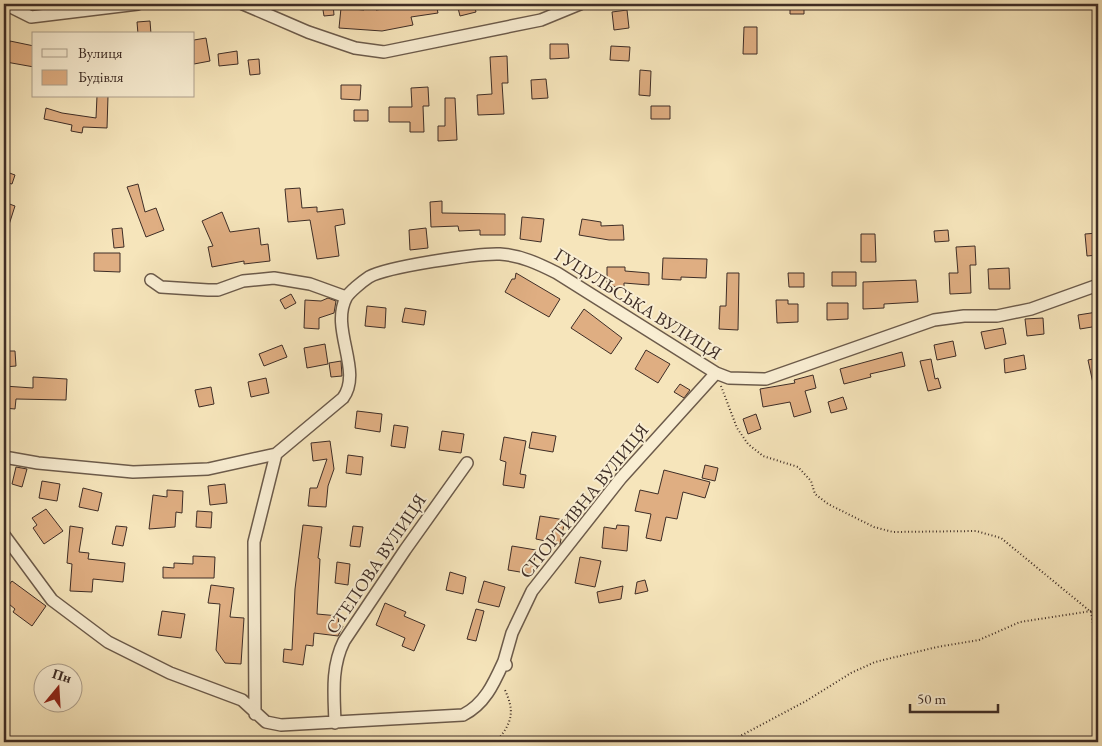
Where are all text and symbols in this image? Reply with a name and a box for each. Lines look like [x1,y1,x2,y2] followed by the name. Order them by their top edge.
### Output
[32,32,195,98] legend
[78,43,123,62] text: Вулиця
[78,67,124,86] text: Будівля
[551,243,726,364] street label: ГУЦУЛЬСЬКА ВУЛИЦЯ
[514,418,653,583] street label: СПОРТИВНА ВУЛИЦЯ
[320,489,431,638] street label: СТЕПОВА ВУЛИЦЯ
[32,664,82,714] north arrow
[50,664,74,687] text: Пн
[910,681,997,713] scale bar
[917,689,946,708] text: 50 m

